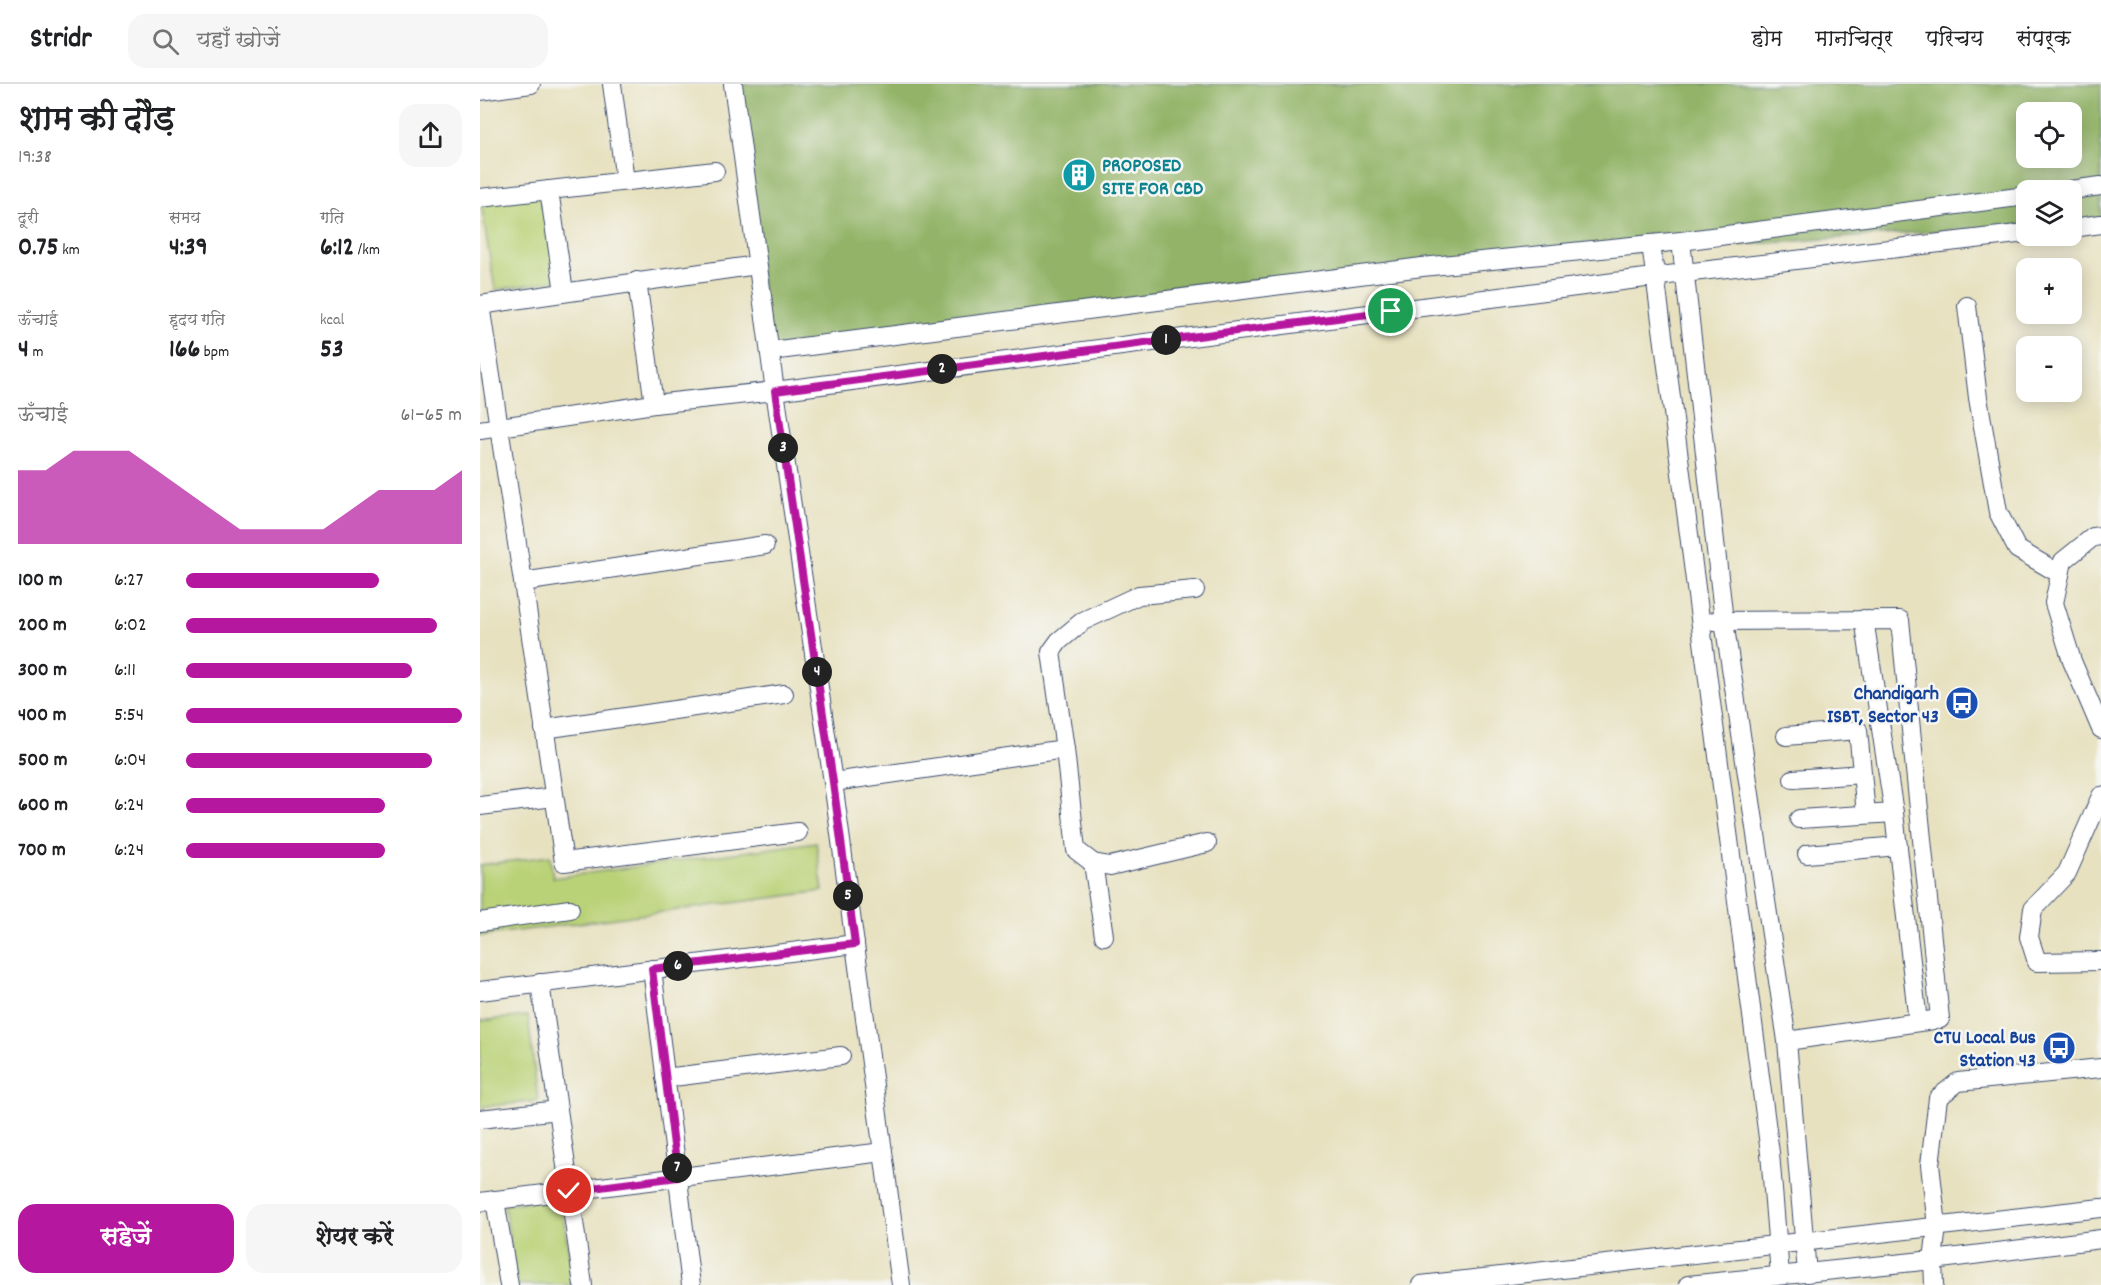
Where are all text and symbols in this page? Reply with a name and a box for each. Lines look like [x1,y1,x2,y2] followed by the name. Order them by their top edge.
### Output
[128,14,548,68] search box
[30,21,92,61] text: Stridr
[149,25,182,58] icon: search
[197,26,280,57] text: यहाँ खोजें
[1751,26,1782,56] text: होम
[1815,26,1893,56] text: मानचित्र
[1926,26,1983,56] text: परिचय
[2016,26,2071,56] text: संपर्क
[18,98,174,145] text: शाम की दौड़
[2016,102,2082,402] map controls
[2016,102,2082,168] button: locate
[399,104,462,167] button: share
[18,144,52,172] text: 19:38
[1102,153,1204,204] place label: PROPOSED SITE FOR CBD
[1061,157,1097,193] building icon: PROPOSED SITE FOR CBD
[2016,180,2082,246] button: layers
[18,207,39,230] text: दूरी
[169,207,200,230] text: समय
[320,207,344,230] text: गति
[18,230,58,267] text: 0.75
[169,230,208,267] text: 4:39
[320,230,354,267] text: 6:12
[58,239,80,262] text: km
[354,239,380,262] text: /km
[2016,258,2082,324] button: +
[1365,285,1416,336] pin
[1374,294,1407,327] icon: arrive
[18,309,58,332] text: ऊँचाई
[169,309,225,332] text: हृदय गति
[320,309,344,332] text: kcal
[1151,325,1181,355] pin: 1
[1164,328,1168,351] text: 1
[18,332,29,369] text: 4
[169,332,200,369] text: 166
[320,332,344,369] text: 53
[2016,336,2082,402] button: −
[29,341,43,364] text: m
[200,341,229,364] text: bpm
[927,354,957,384] pin: 2
[939,357,946,380] text: 2
[18,402,68,430] text: ऊँचाई
[401,402,462,430] text: 61–65 m
[768,433,798,463] pin: 3
[779,436,787,459] text: 3
[18,567,63,595] text: 100 m
[114,567,144,595] text: 6:27
[18,612,67,640] text: 200 m
[114,612,147,640] text: 6:02
[18,657,67,685] text: 300 m
[114,657,136,685] text: 6:11
[802,657,832,687] pin: 4
[814,660,820,683] text: 4
[1827,681,1939,732] place label: Chandigarh ISBT, Sector 43
[1944,685,1980,721] bus stop icon: Chandigarh ISBT, Sector 43
[18,702,66,730] text: 400 m
[114,702,144,730] text: 5:54
[18,747,67,775] text: 500 m
[114,747,146,775] text: 6:04
[18,792,68,820] text: 600 m
[114,792,144,820] text: 6:24
[18,837,66,865] text: 700 m
[114,837,144,865] text: 6:24
[833,881,863,911] pin: 5
[844,884,852,907] text: 5
[663,951,693,981] pin: 6
[674,954,682,977] text: 6
[1934,1025,2036,1076] place label: CTU Local Bus Station 43
[2041,1030,2077,1066] bus stop icon: CTU Local Bus Station 43
[662,1153,692,1183] pin: 7
[674,1156,680,1179] text: 7
[543,1165,594,1216] pin
[552,1174,585,1207] icon: check
[18,1204,234,1273] button: सहेजें
[246,1204,462,1273] button: शेयर करें

